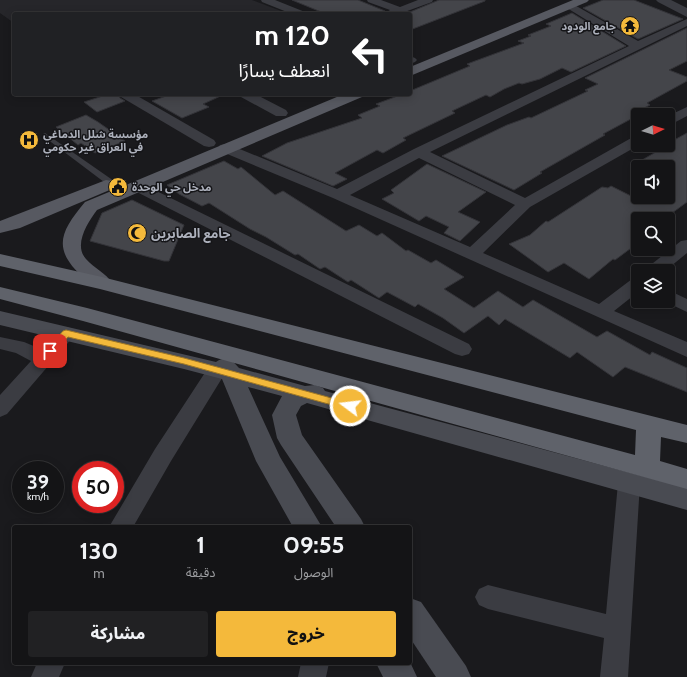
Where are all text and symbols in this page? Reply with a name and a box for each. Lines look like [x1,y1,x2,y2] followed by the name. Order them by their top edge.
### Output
[619,15,641,37] temple icon: جامع الودود
[254,18,330,52] text: 120 m
[562,19,616,35] place label: جامع الودود
[344,28,396,80] icon: left
[239,60,330,82] text: انعطف يسارًا
[631,108,675,152] north arrow
[631,108,675,308] map controls
[43,127,148,157] place label: مؤسسة شلل الدماغي في العراق غير حكومي
[18,129,40,151] hospital icon: مؤسسة شلل الدماغي في العراق غير حكومي
[631,160,675,204] button: sound
[107,176,129,198] public building icon: مدخل حي الوحدة
[132,180,211,197] place label: مدخل حي الوحدة
[631,212,675,256] button: search
[126,222,148,244] mosque icon: جامع الصابرين
[151,225,231,243] place label: جامع الصابرين
[631,264,675,308] button: layers
[33,334,67,368] pin
[39,340,61,362] icon: arrive
[329,385,371,427] position arrow
[72,461,124,513] speed limit sign: 50
[27,470,49,494] text: 39
[27,490,49,503] text: km/h
[196,530,205,559] text: 1
[283,530,344,559] text: 09:55
[80,536,118,565] text: 130
[186,564,215,580] text: دقيقة
[294,564,333,580] text: الوصول
[93,565,105,581] text: m
[28,611,208,657] button: مشاركة
[216,611,396,657] button: خروج

